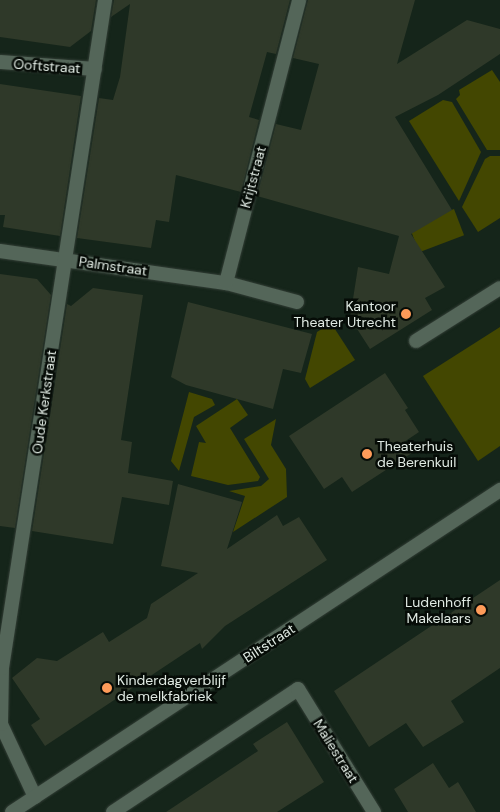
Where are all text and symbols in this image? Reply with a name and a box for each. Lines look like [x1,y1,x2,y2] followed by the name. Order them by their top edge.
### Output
[13,55,81,77] street label: Ooftstraat
[237,144,269,210] street label: Krijtstraat
[78,253,148,279] street label: Palmstraat
[294,298,396,331] place label: Kantoor Theater Utrecht
[400,308,412,320] marker: Kantoor Theater Utrecht
[28,349,60,455] street label: Oude Kerkstraat
[377,438,456,471] place label: Theaterhuis de Berenkuil
[361,448,373,460] marker: Theaterhuis de Berenkuil
[405,594,471,626] place label: Ludenhoff Makelaars
[475,604,487,616] marker: Ludenhoff Makelaars
[240,620,298,666] street label: Biltstraat
[117,672,226,704] place label: Kinderdagverblijf de melkfabriek
[101,682,113,694] marker: Kinderdagverblijf de melkfabriek
[310,716,362,786] street label: Maliestraat

